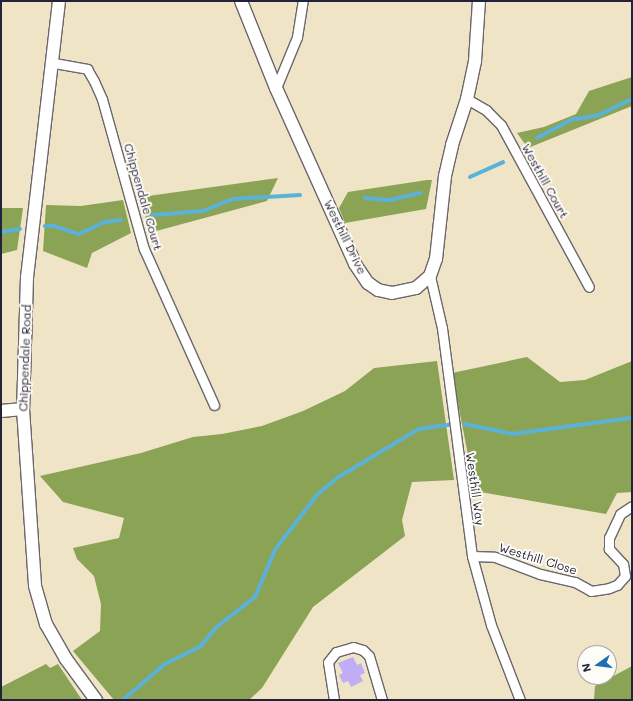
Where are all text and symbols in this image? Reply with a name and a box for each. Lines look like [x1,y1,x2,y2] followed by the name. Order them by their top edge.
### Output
[519,141,571,221] street label: Westhill Court
[121,142,165,252] street label: Chippendale Court
[321,197,369,277] street label: Westhill Drive
[16,304,34,412] street label: Chippendale Road
[463,452,487,526] street label: Westhill Way
[497,540,579,578] street label: Westhill Close
[577,645,617,685] north arrow
[578,662,594,674] text: N

